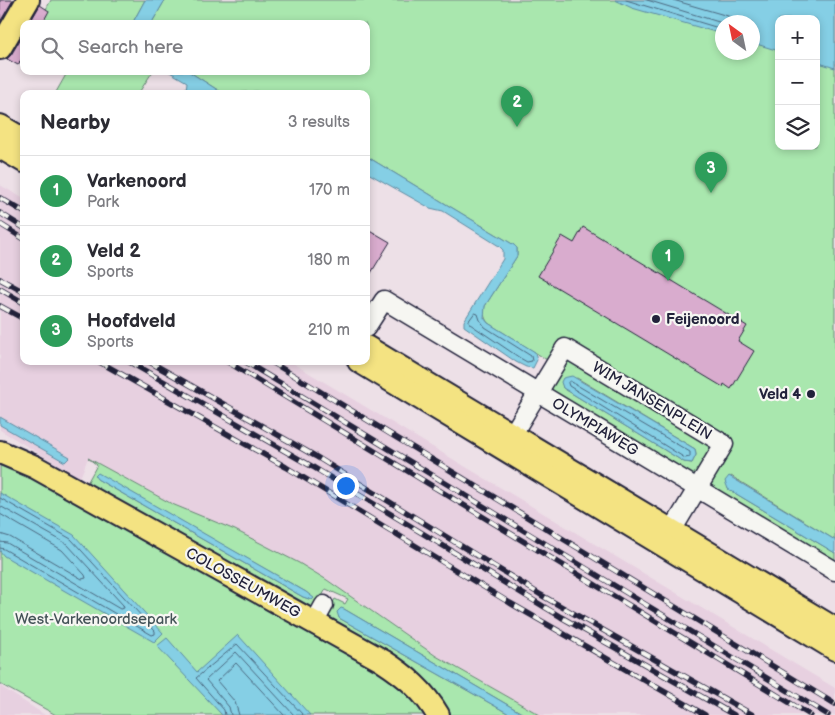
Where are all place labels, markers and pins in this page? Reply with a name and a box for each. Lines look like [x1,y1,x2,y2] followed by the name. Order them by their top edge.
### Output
[501,86,533,127] pin: 2
[695,152,727,193] pin: 3
[652,240,684,281] pin: 1
[666,310,739,329] place label: Feijenoord
[650,313,662,325] marker: Feijenoord
[759,385,801,404] place label: Veld 4
[805,388,817,400] marker: Veld 4

